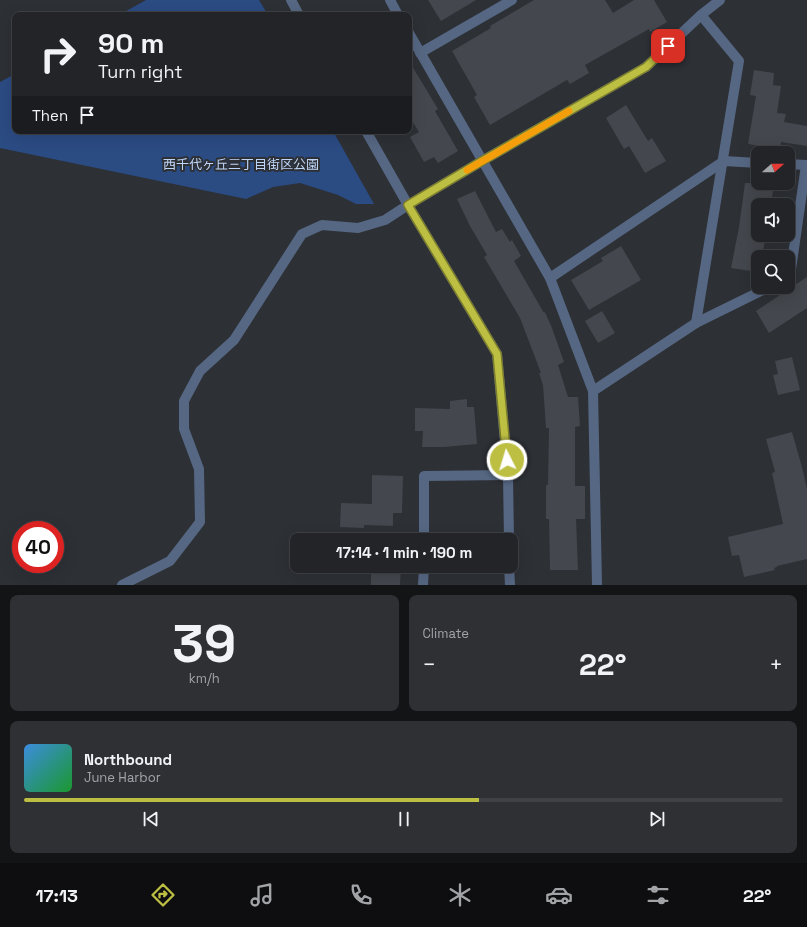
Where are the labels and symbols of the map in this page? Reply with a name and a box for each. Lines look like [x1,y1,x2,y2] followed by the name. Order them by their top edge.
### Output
[651,29,685,63] pin
[751,146,795,190] north arrow
[163,156,319,173] park label: 西千代ヶ丘三丁目街区公園
[486,439,528,481] position arrow
[12,521,64,573] speed limit sign: 40

